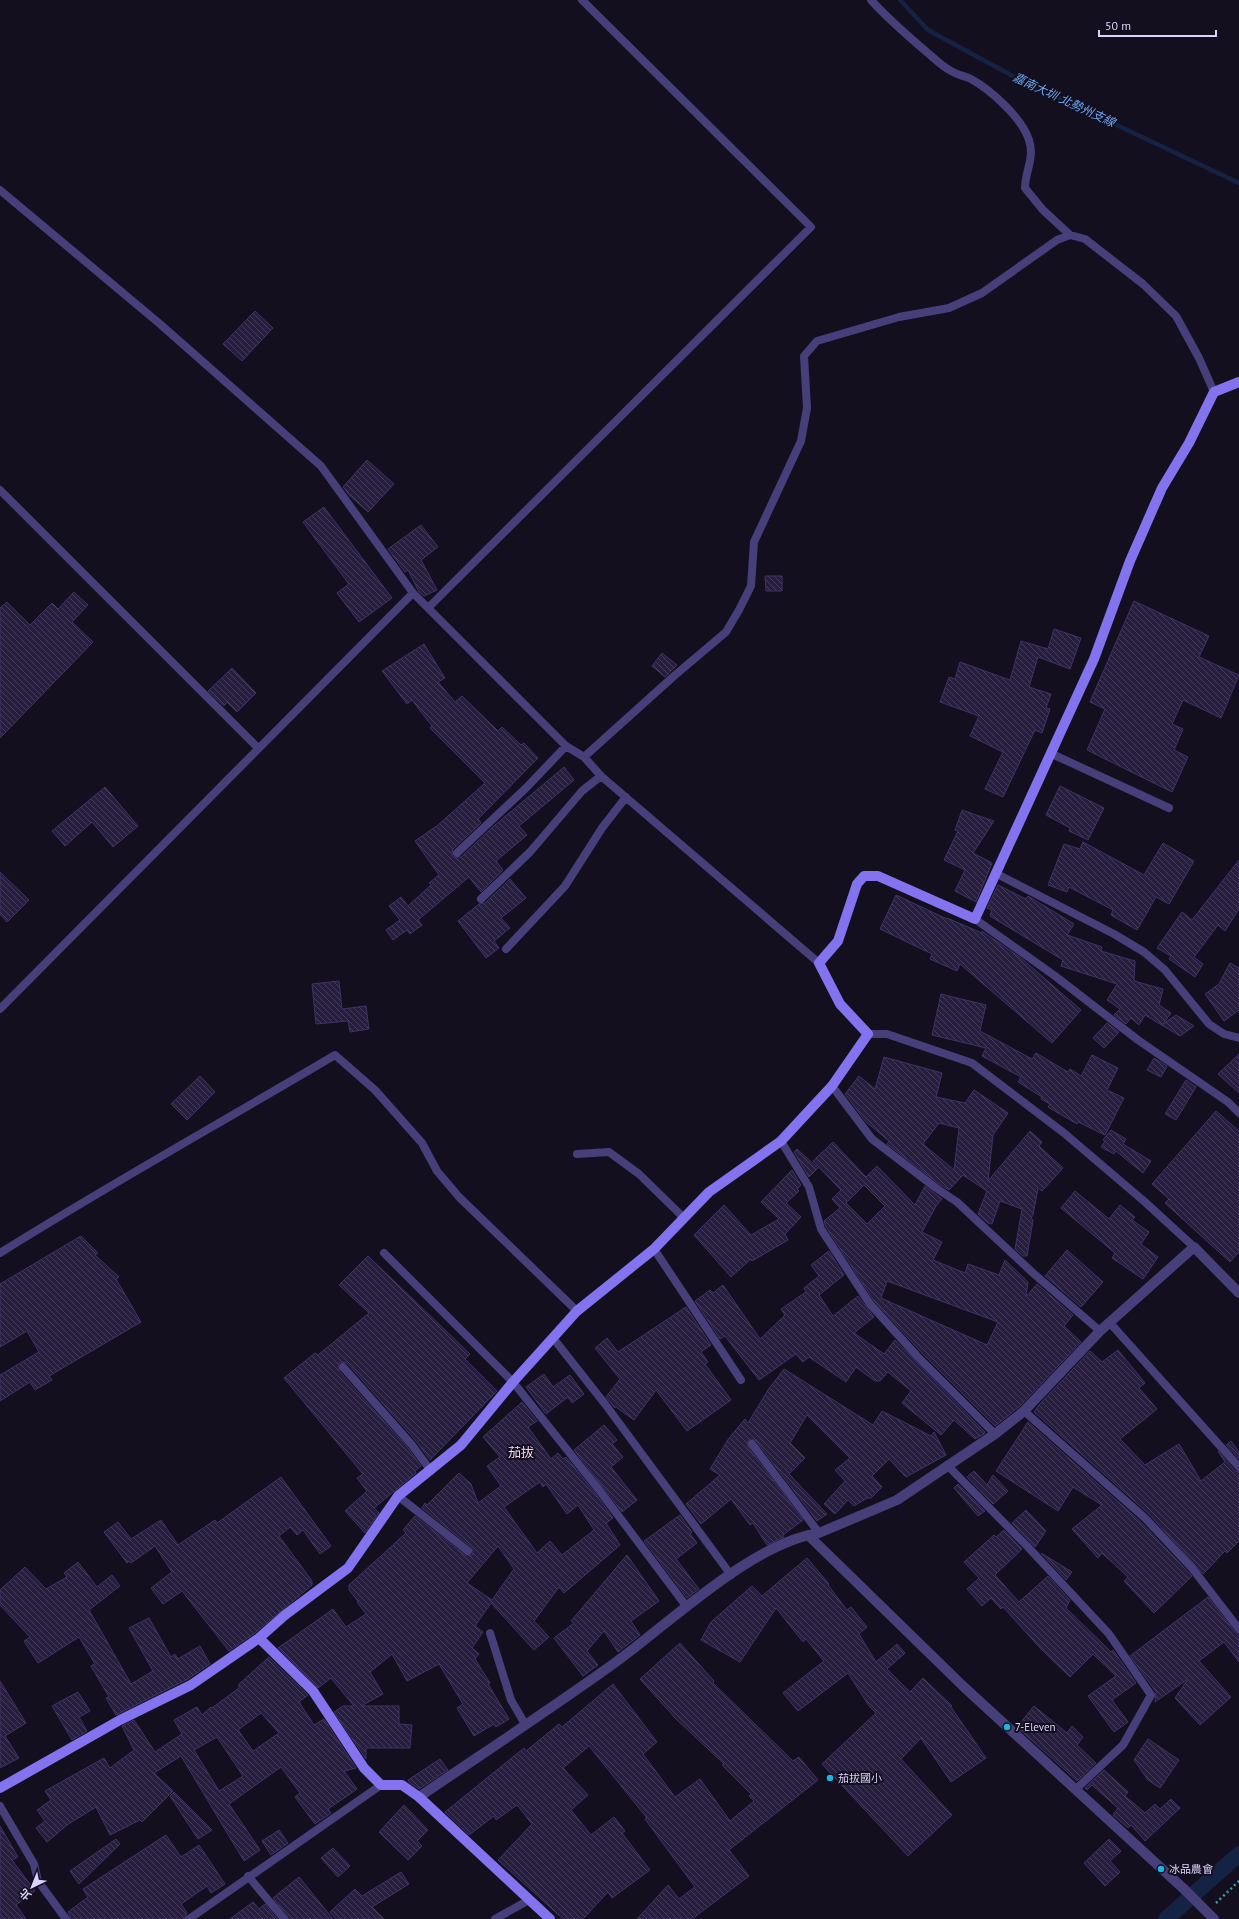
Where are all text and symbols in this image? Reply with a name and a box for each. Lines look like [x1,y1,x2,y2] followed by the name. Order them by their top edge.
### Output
[1099,12,1216,38] scale bar
[1105,18,1131,33] text: 50 m
[1011,69,1120,131] water label: 嘉南大圳 北勢州支線
[508,1444,534,1461] district label: 茄拔
[1015,1720,1056,1734] place label: 7-Eleven
[1002,1722,1012,1732] marker: 7-Eleven
[838,1771,882,1785] place label: 茄拔國小
[825,1773,835,1783] marker: 茄拔國小
[1169,1862,1213,1876] place label: 冰品農會
[1156,1864,1166,1874] marker: 冰品農會
[12,1867,52,1907] north arrow
[16,1885,34,1903] text: 北

